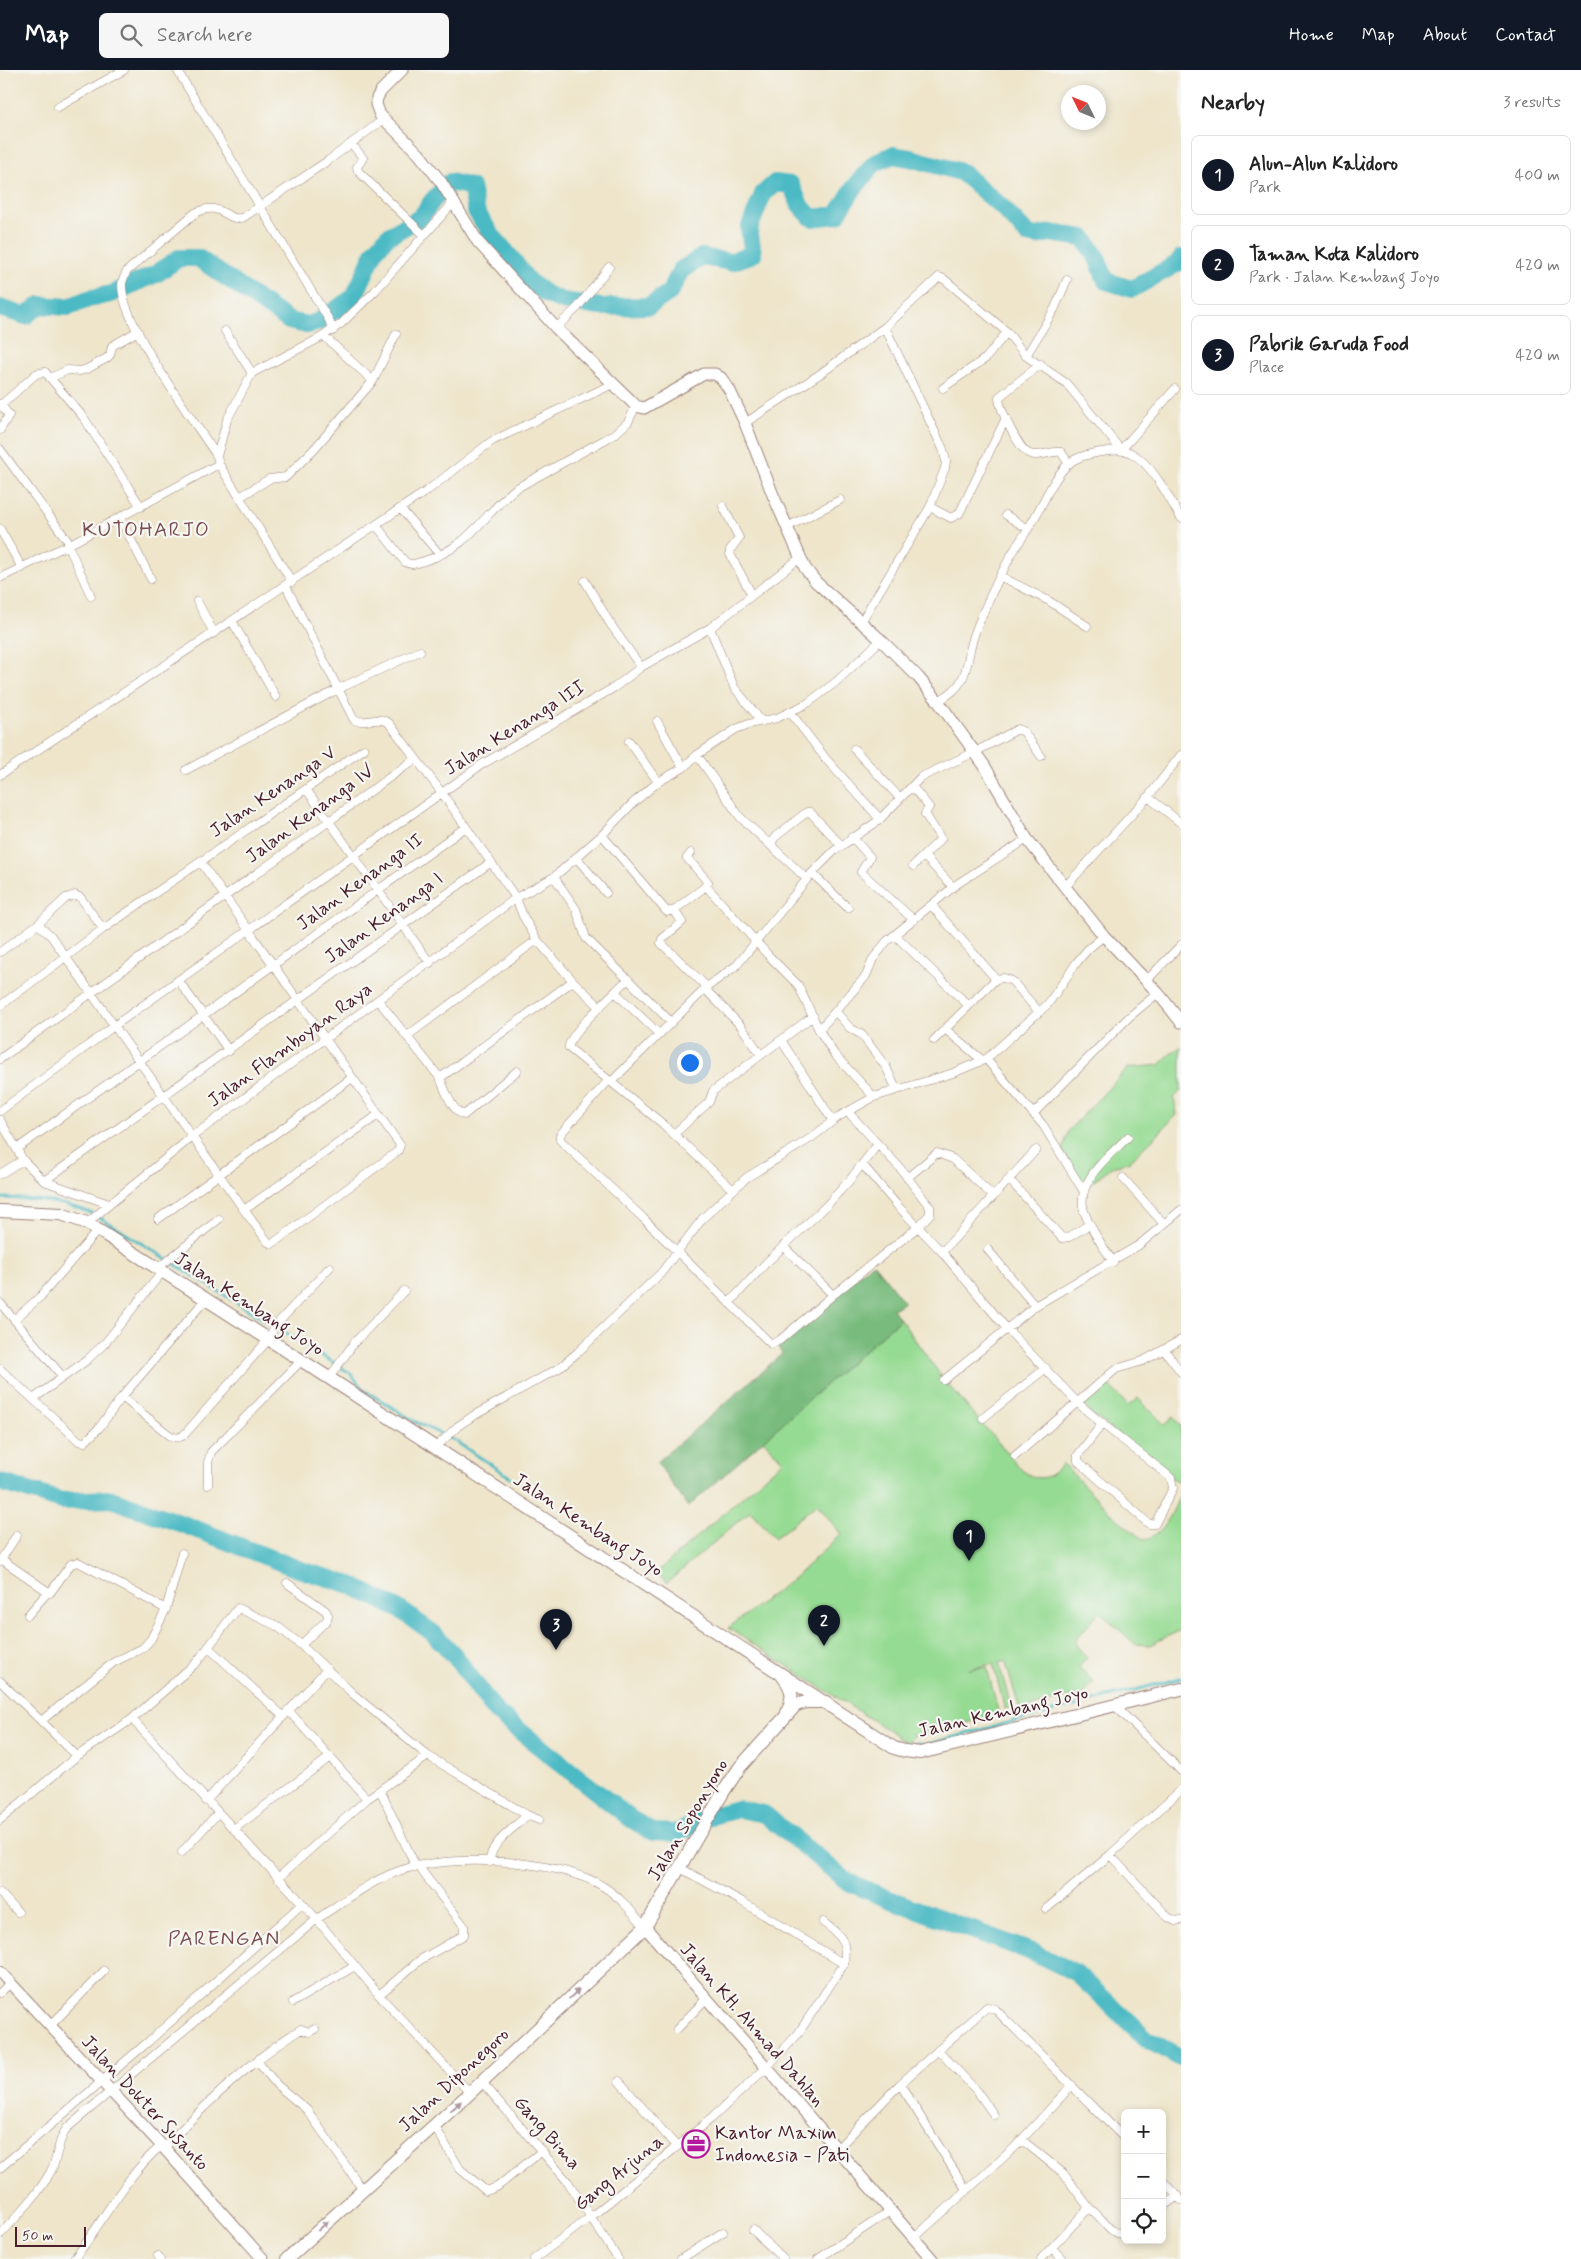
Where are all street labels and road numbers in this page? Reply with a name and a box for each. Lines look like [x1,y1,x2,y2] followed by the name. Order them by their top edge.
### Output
[440,675,591,782] street label: Jalan Kenanga III
[205,741,342,844] street label: Jalan Kenanga V
[241,759,380,870] street label: Jalan Kenanga IV
[290,827,430,937] street label: Jalan Kenanga II
[318,866,450,970] street label: Jalan Kenanga I
[203,977,377,1113] street label: Jalan Flamboyan Raya
[168,1246,329,1364] street label: Jalan Kembang Joyo
[507,1467,668,1585] street label: Jalan Kembang Joyo
[915,1680,1091,1747] street label: Jalan Kembang Joyo
[642,1754,735,1886] street label: Jalan Soponyono
[674,1938,830,2112] street label: Jalan KH. Ahmad Dahlan
[393,2022,515,2139] street label: Jalan Diponegoro
[76,2030,214,2176] street label: Jalan Dokter Susanto
[506,2091,586,2177] street label: Gang Bima
[569,2129,670,2218] street label: Gang Arjuna

